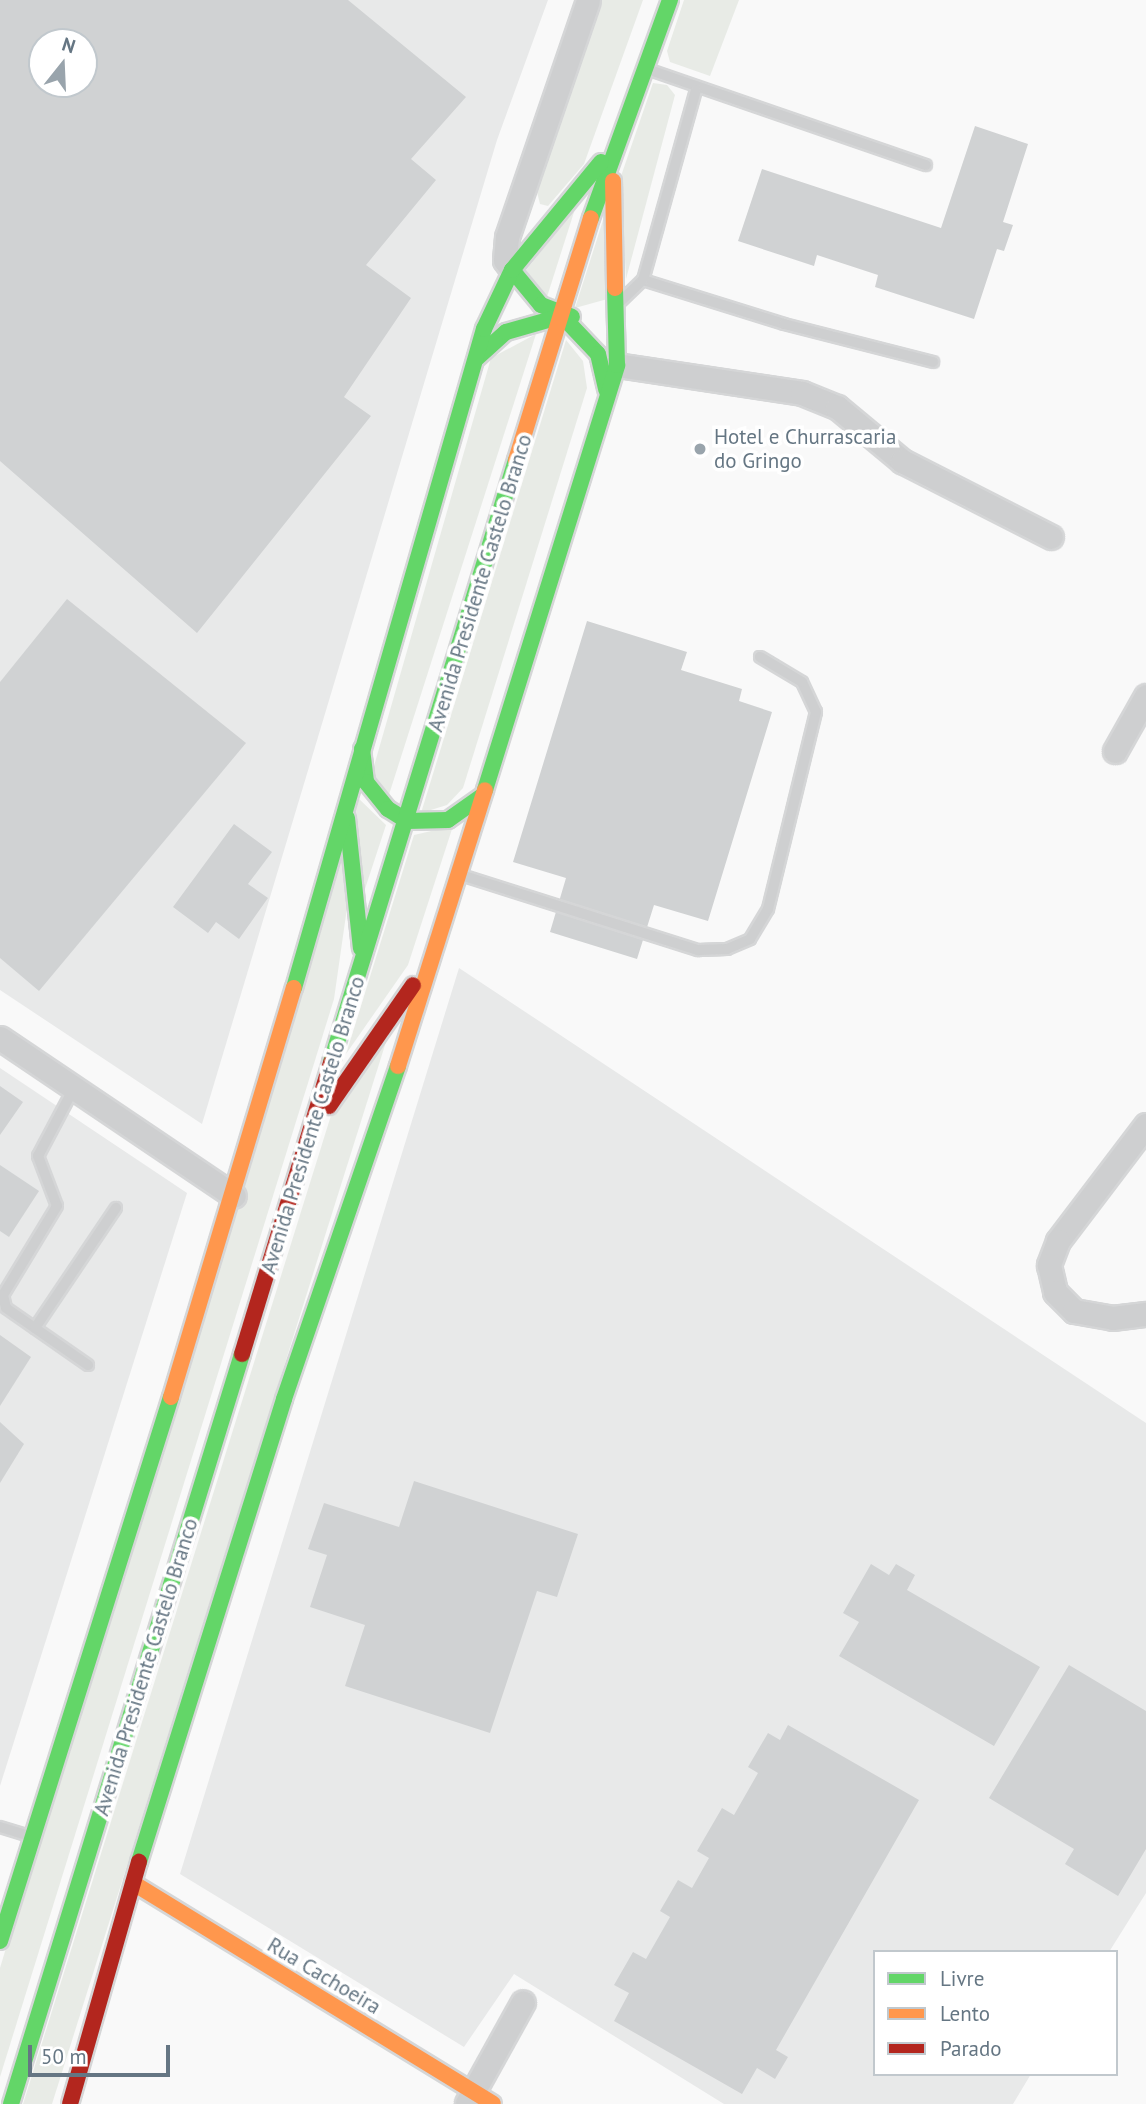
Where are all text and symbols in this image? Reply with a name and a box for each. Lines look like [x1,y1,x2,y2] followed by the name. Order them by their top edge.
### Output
[28,28,98,98] north arrow
[59,32,79,58] text: N
[714,424,896,474] place label: Hotel e Churrascaria do Gringo
[423,431,537,735] street label: Avenida Presidente Castelo Branco
[692,441,708,457] marker: Hotel e Churrascaria do Gringo
[256,973,370,1277] street label: Avenida Presidente Castelo Branco
[89,1515,203,1819] street label: Avenida Presidente Castelo Branco
[263,1932,385,2020] street label: Rua Cachoeira
[873,1950,1118,2076] legend
[940,1965,984,1992] text: Livre
[940,2000,990,2027] text: Lento
[32,2030,173,2074] scale bar
[940,2035,1002,2062] text: Parado
[41,2043,87,2070] text: 50 m

